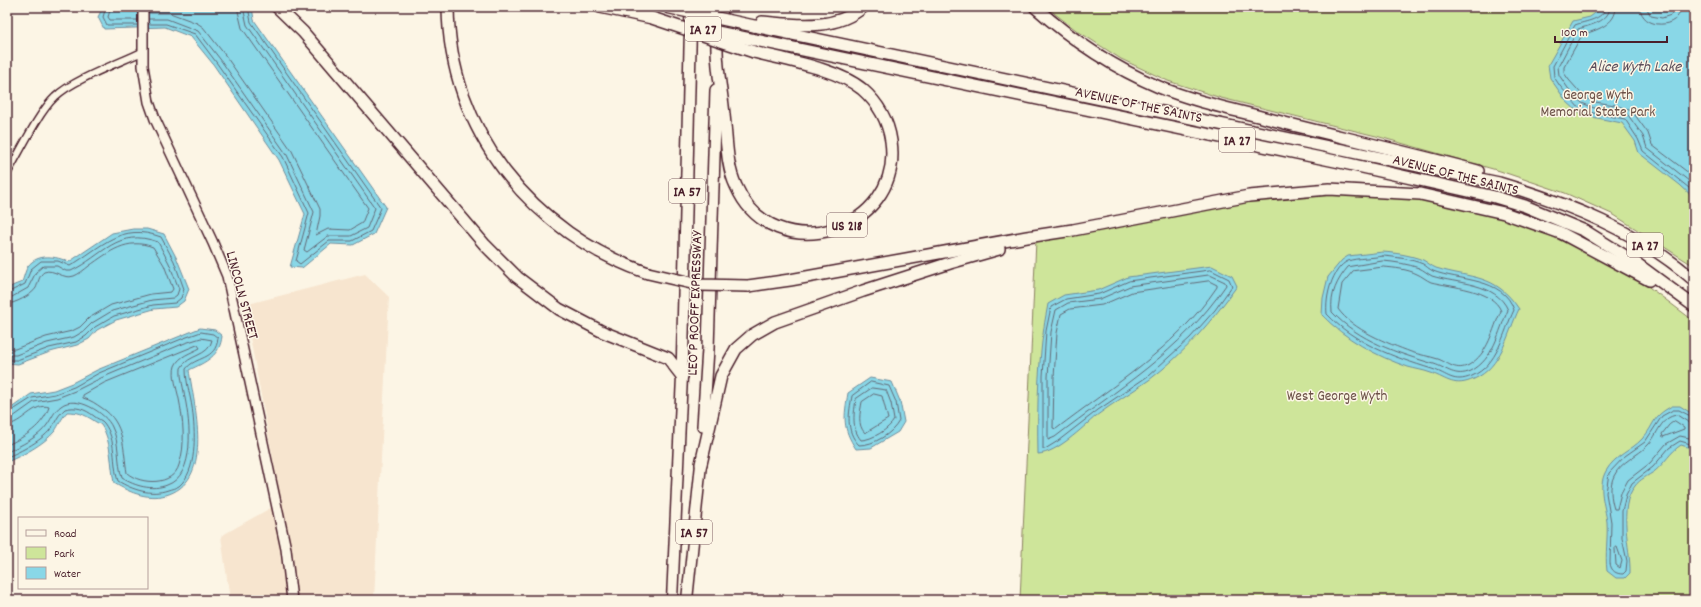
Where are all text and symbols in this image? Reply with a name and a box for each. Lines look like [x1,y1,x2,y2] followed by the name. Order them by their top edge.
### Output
[685,17,721,41] road number: IA 27
[1555,18,1667,44] scale bar
[1561,25,1588,42] text: 100 m
[1589,56,1682,79] water label: Alice Wyth Lake
[1073,82,1204,130] street label: AVENUE OF THE SAINTS
[1540,85,1656,124] park label: George Wyth Memorial State Park
[1219,128,1255,152] road number: IA 27
[1390,150,1521,202] street label: AVENUE OF THE SAINTS
[669,179,705,203] road number: IA 57
[827,213,867,237] road number: US 218
[682,230,710,376] street label: LEO P ROOFF EXPRESSWAY
[1627,233,1663,257] road number: IA 27
[219,249,263,342] street label: LINCOLN STREET
[1287,386,1387,408] park label: West George Wyth
[18,517,148,589] legend
[676,520,712,544] road number: IA 57
[54,526,76,543] text: Road
[54,546,75,563] text: Park
[54,566,81,583] text: Water

